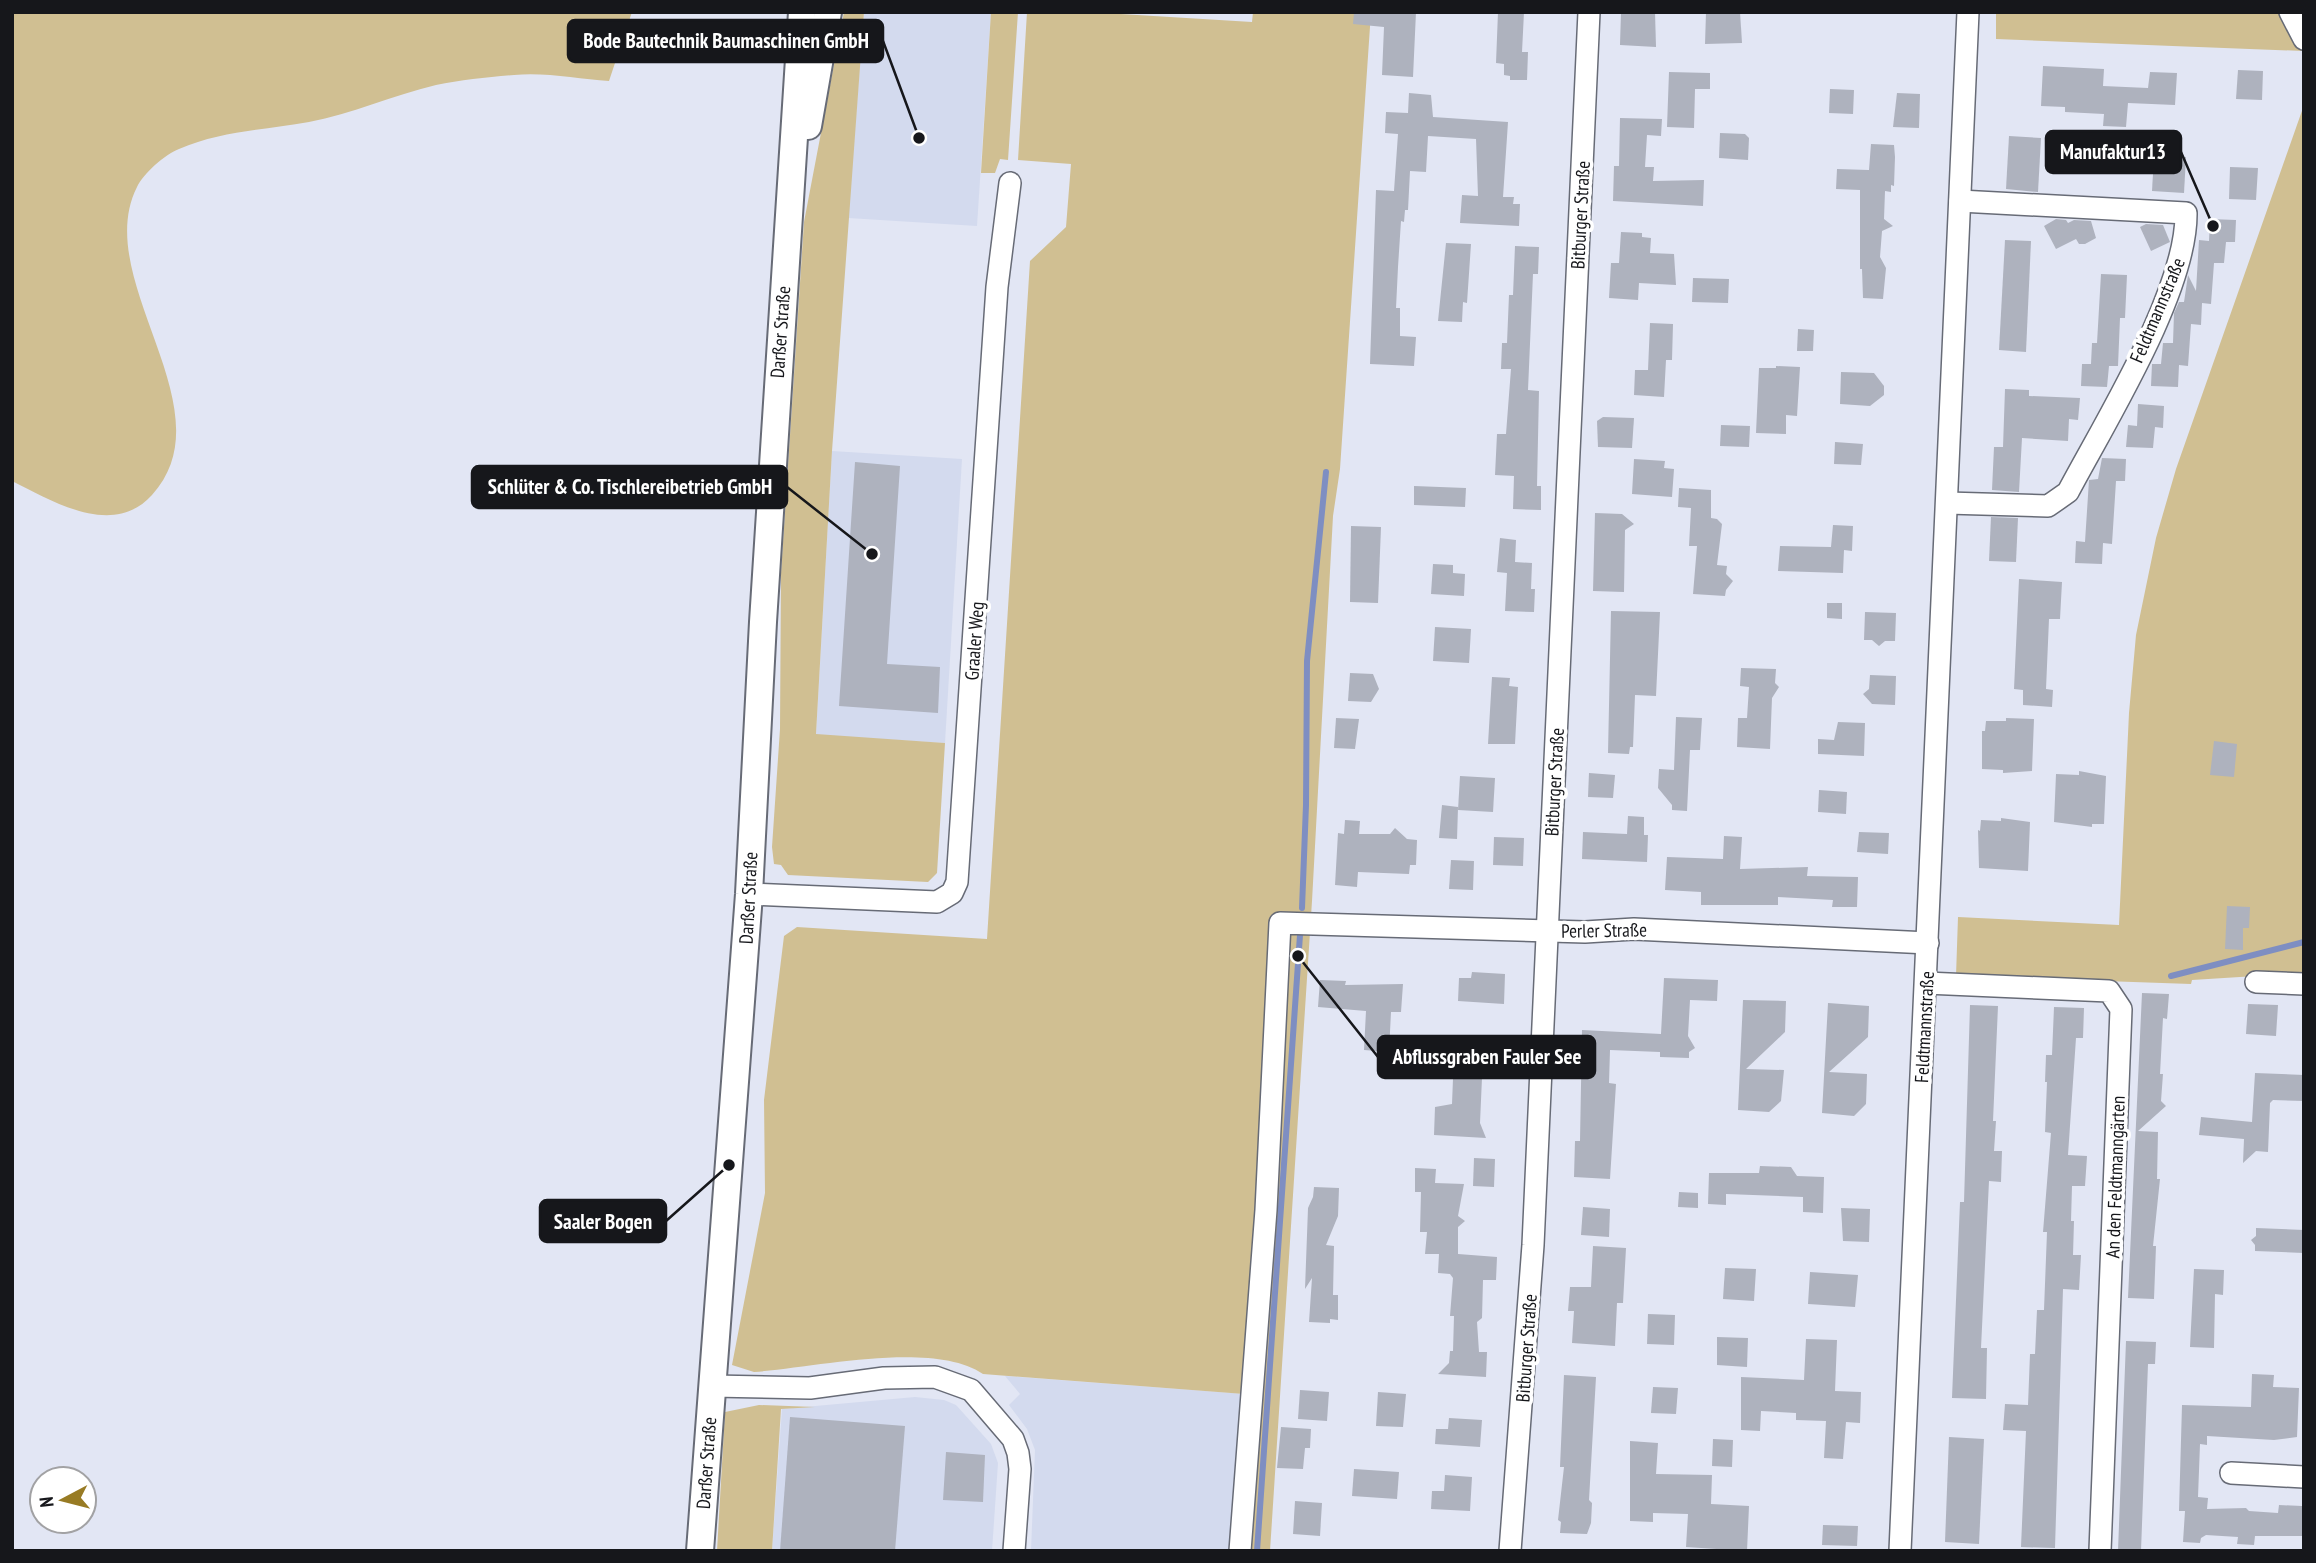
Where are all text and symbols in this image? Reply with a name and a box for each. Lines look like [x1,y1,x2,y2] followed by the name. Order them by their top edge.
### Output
[568,20,883,62] callout: Bode Bautechnik Baumaschinen GmbH
[583,27,869,54] text: Bode Bautechnik Baumaschinen GmbH
[2046,131,2181,173] callout: Manufaktur13
[2060,138,2166,165] text: Manufaktur13
[1565,160,1595,270] street label: Bitburger Straße
[2124,254,2190,366] street label: Feldtmannstraße
[765,285,795,379] street label: Darßer Straße
[472,466,787,508] callout: Schlüter & Co. Tischlereibetrieb GmbH
[488,473,772,500] text: Schlüter & Co. Tischlereibetrieb GmbH
[959,601,989,681] street label: Graaler Weg
[1539,727,1569,837] street label: Bitburger Straße
[734,851,762,945] street label: Darßer Straße
[1561,917,1647,943] street label: Perler Straße
[1909,970,1939,1083] street label: Feldtmannstraße
[1378,1036,1595,1078] callout: Abflussgraben Fauler See
[1392,1043,1581,1070] text: Abflussgraben Fauler See
[2100,1095,2130,1259] street label: An den Feldtmanngärten
[540,1200,666,1242] callout: Saaler Bogen
[554,1208,652,1235] text: Saaler Bogen
[1510,1293,1542,1403] street label: Bitburger Straße
[691,1416,721,1510] street label: Darßer Straße
[28,1465,98,1535] north arrow
[34,1496,59,1509] text: N

